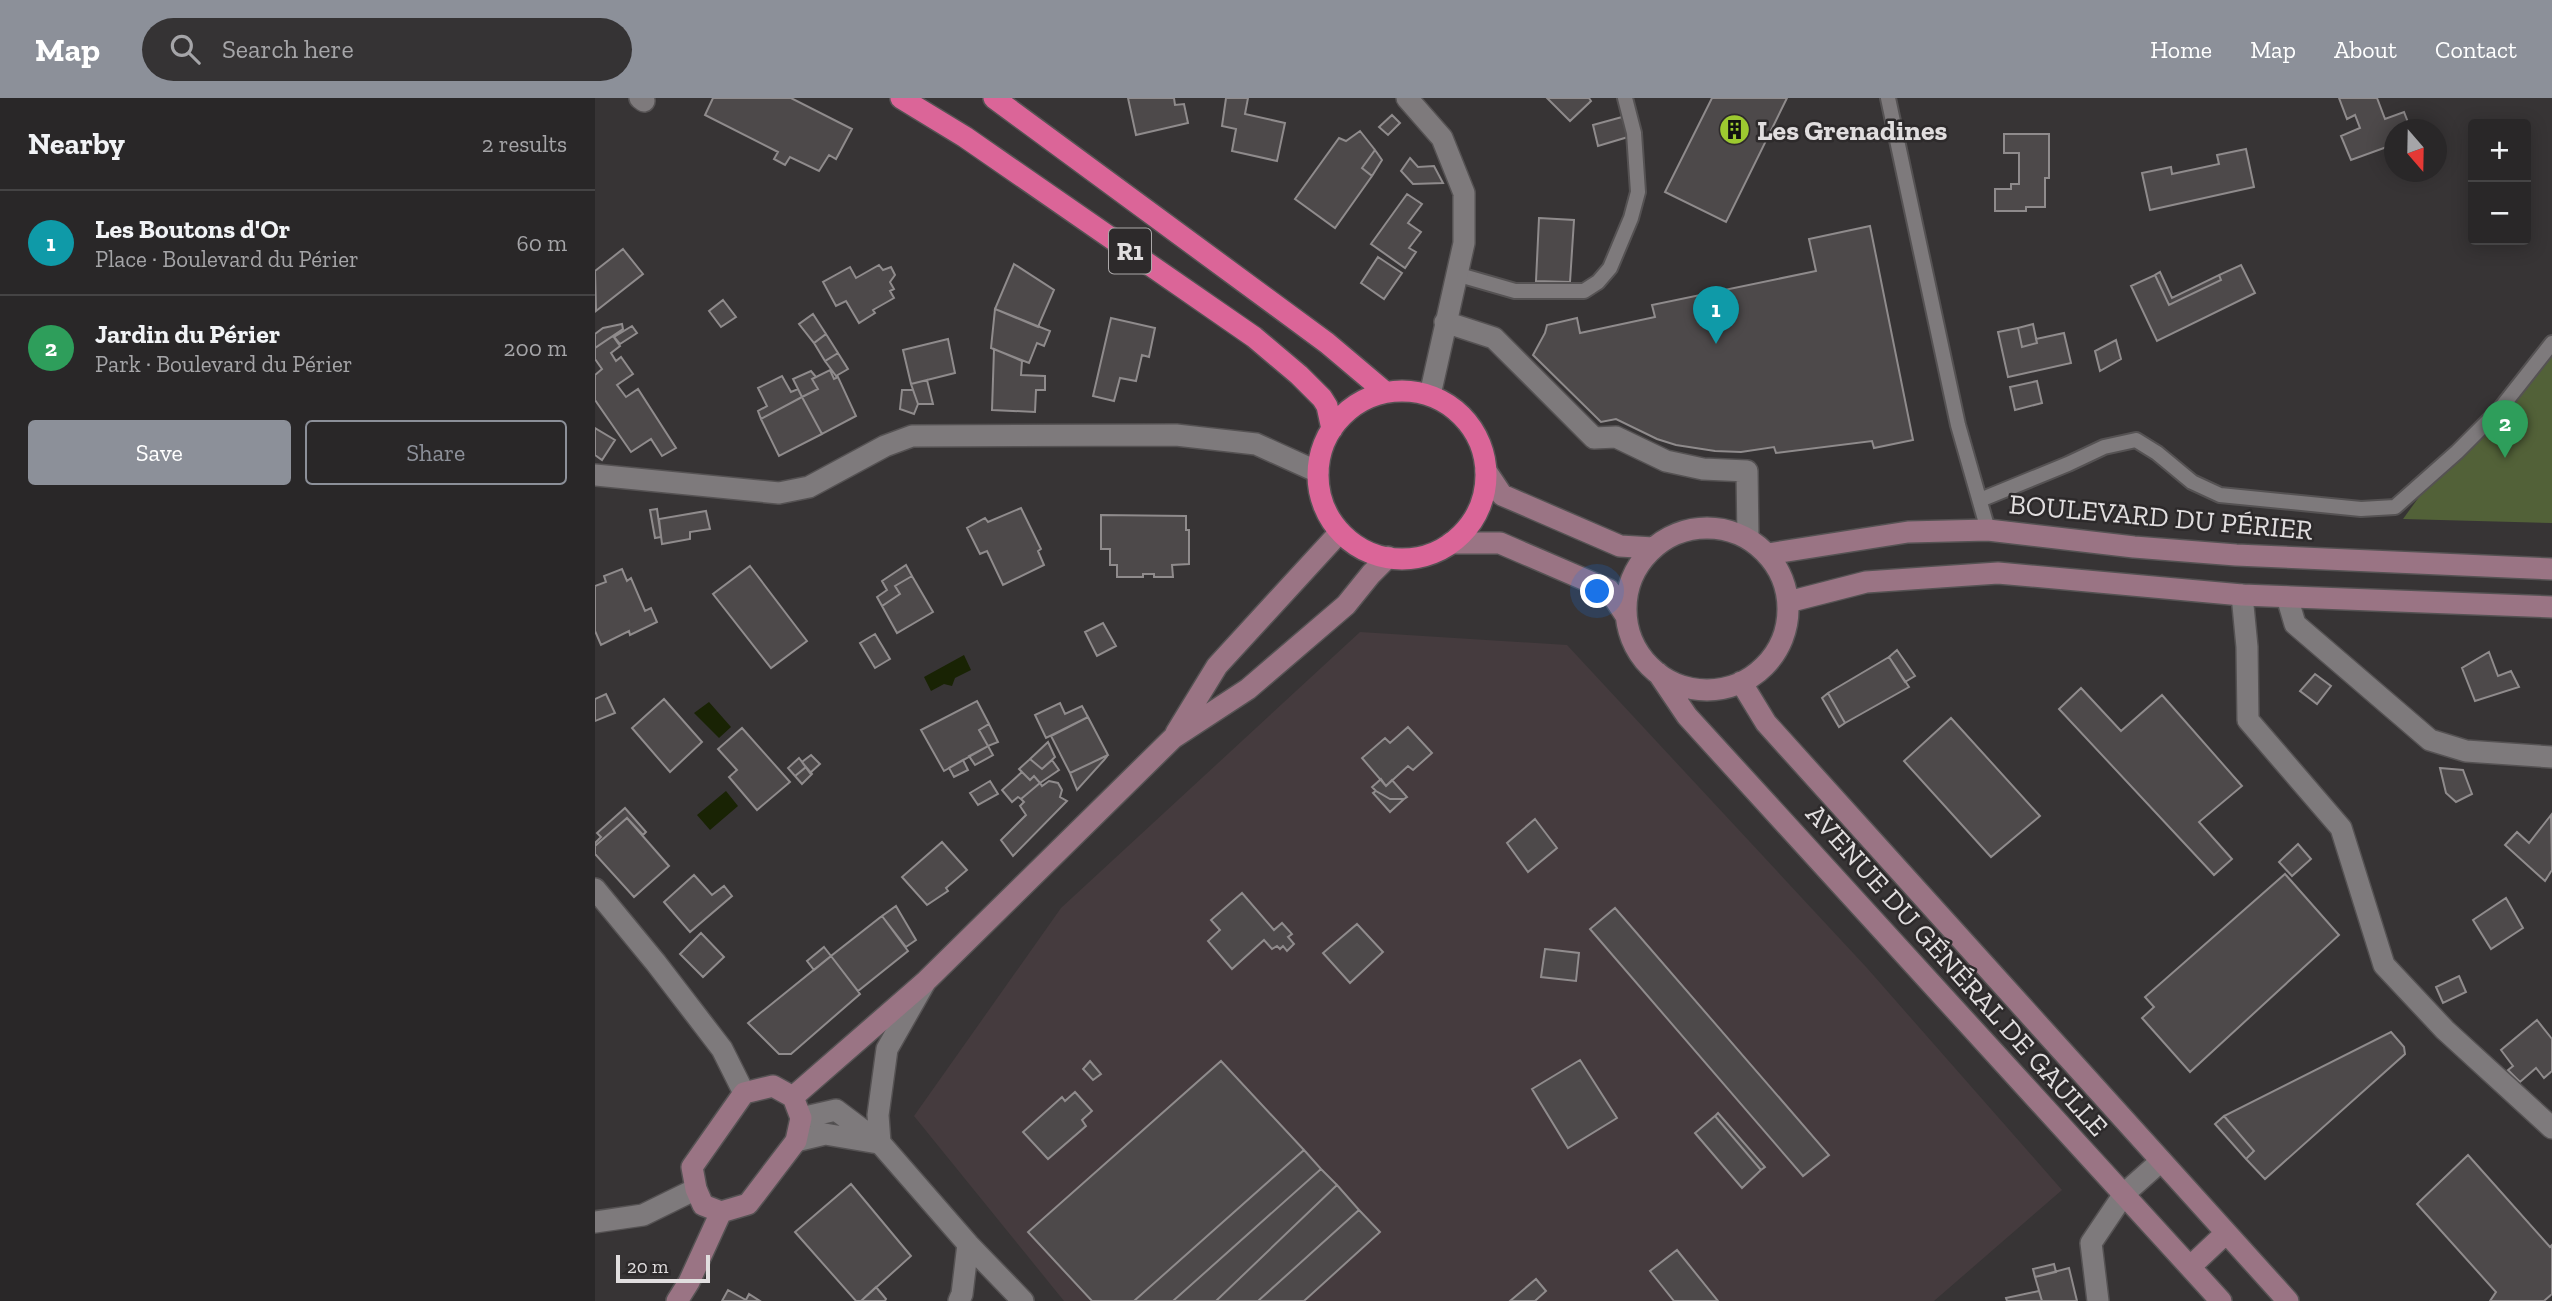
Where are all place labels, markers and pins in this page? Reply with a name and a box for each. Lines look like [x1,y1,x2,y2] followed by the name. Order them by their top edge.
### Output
[1717,113,1751,147] building icon: Les Grenadines
[1757,114,1947,147] place label: Les Grenadines
[1693,286,1739,344] pin: 1
[2482,400,2528,458] pin: 2

